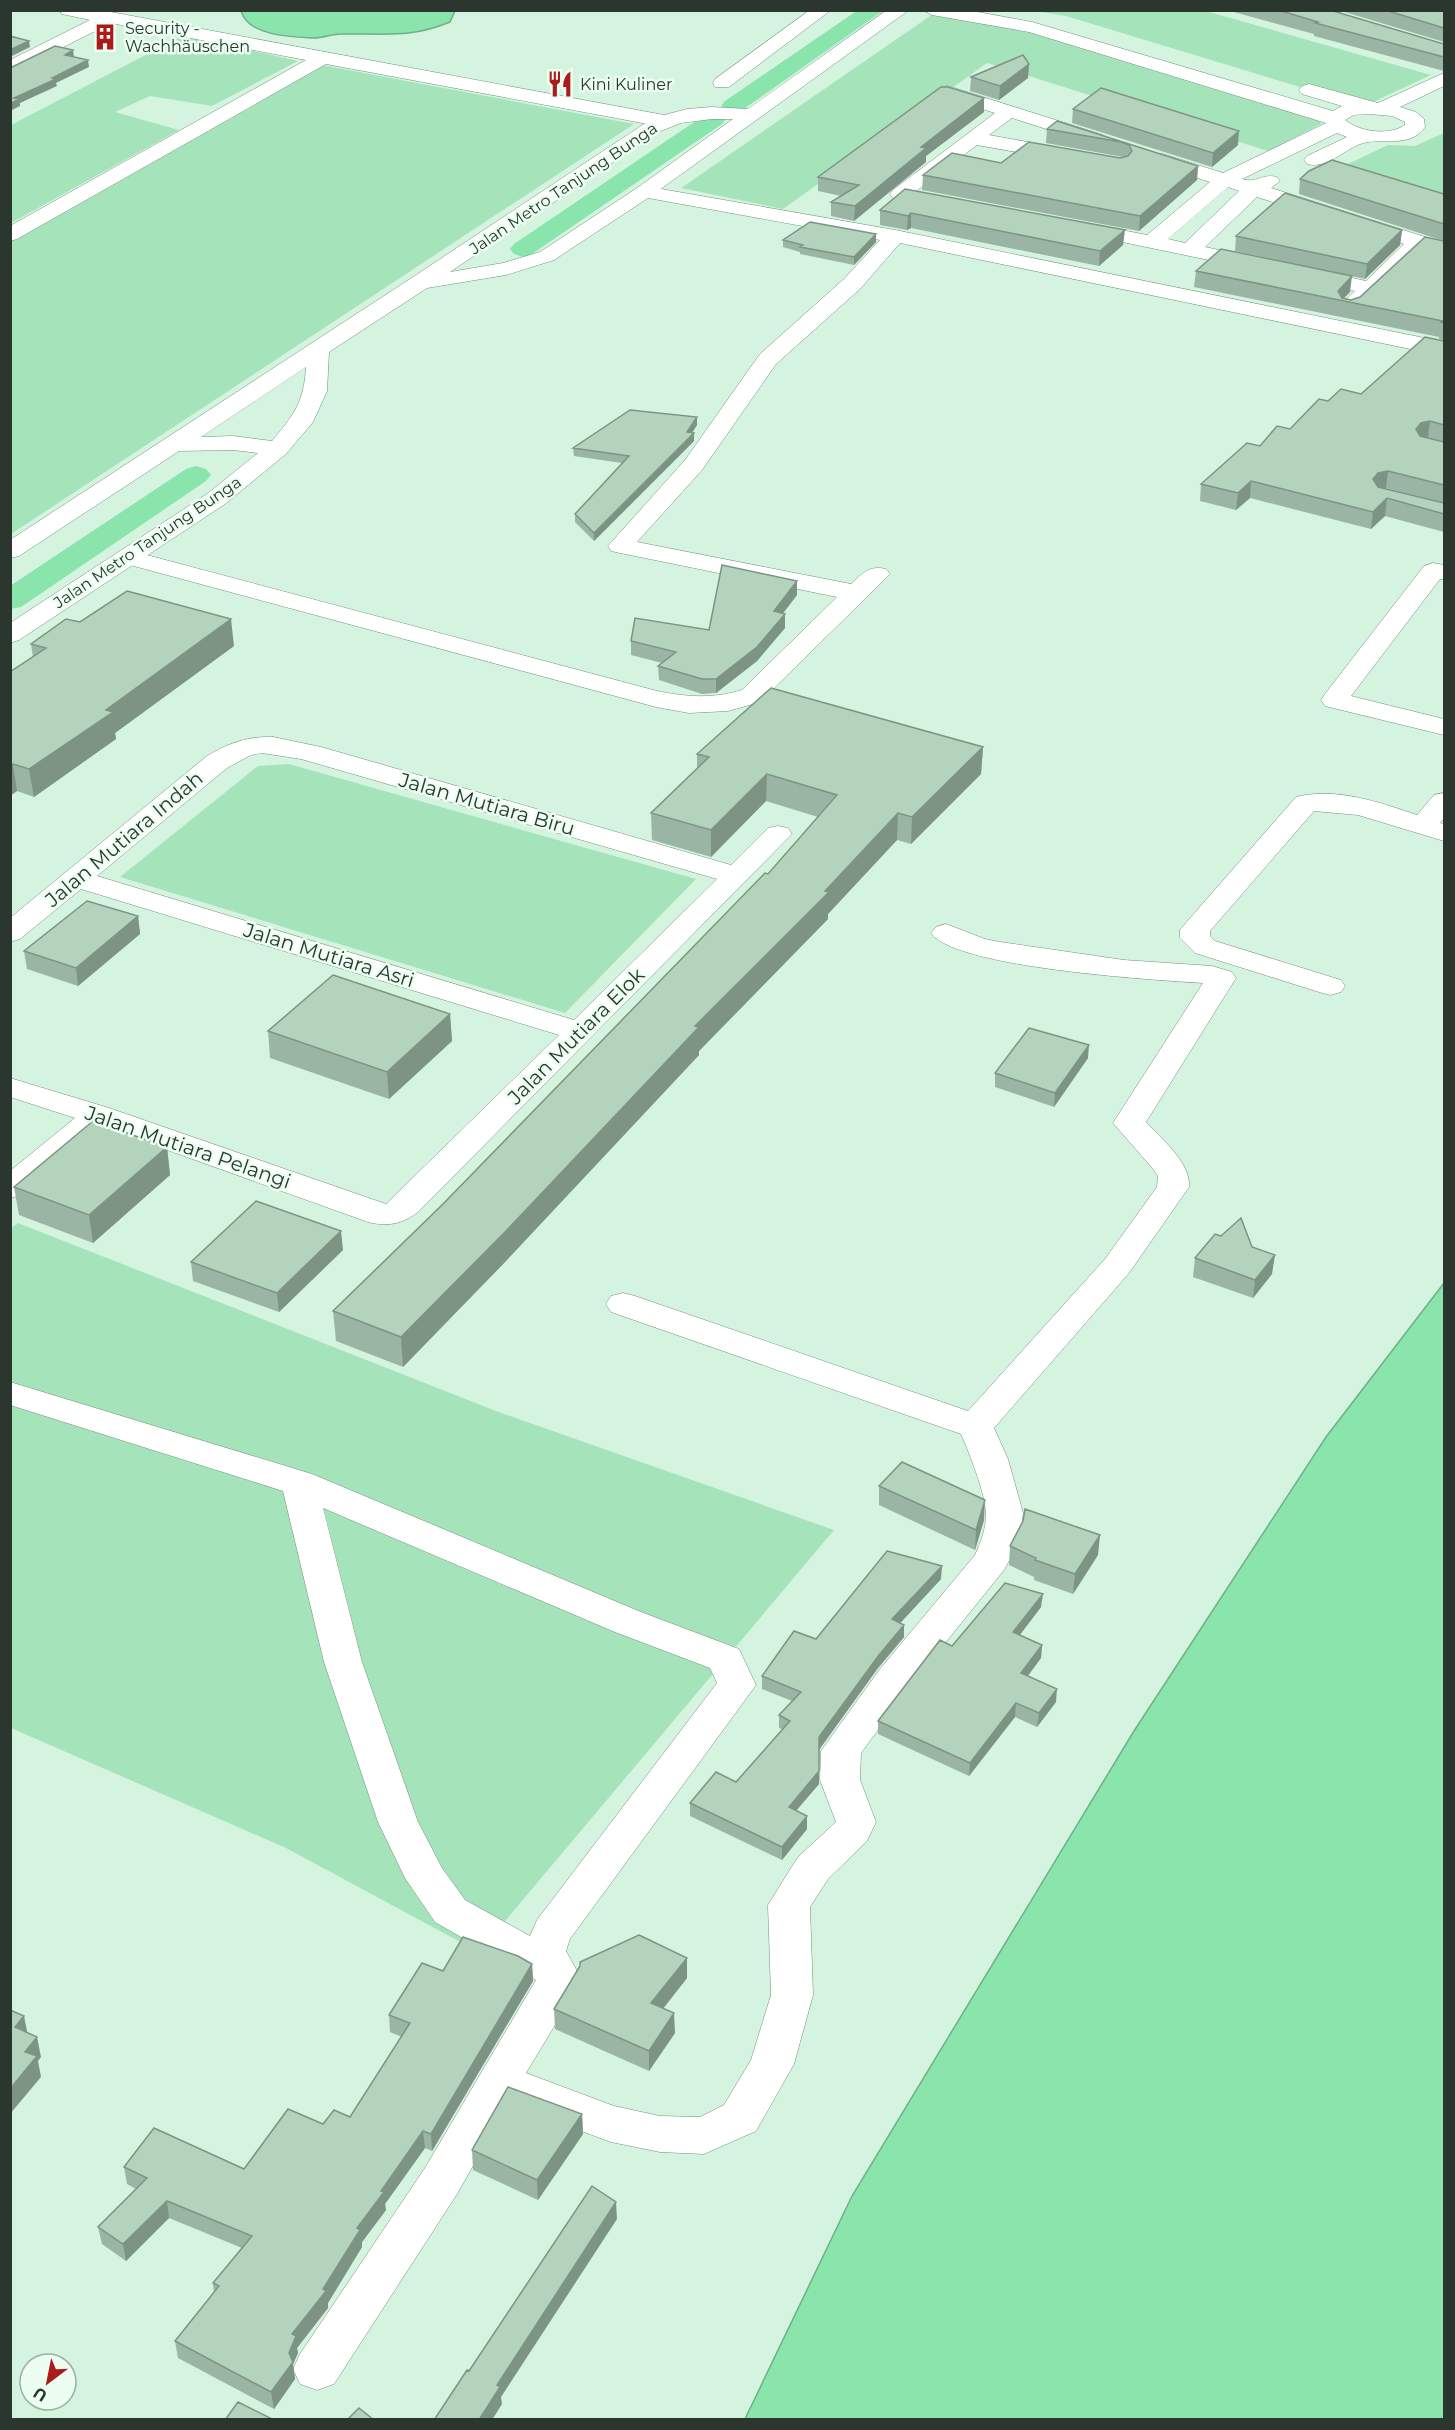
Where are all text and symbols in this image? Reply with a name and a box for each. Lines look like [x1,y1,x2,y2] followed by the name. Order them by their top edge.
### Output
[125,19,250,56] place label: Security - Wachhäuschen
[90,22,120,52] building icon: Security - Wachhäuschen
[545,69,575,99] restaurant icon: Kini Kuliner
[580,75,672,94] place label: Kini Kuliner
[465,118,661,259] street label: Jalan Metro Tanjung Bunga
[49,472,245,613] street label: Jalan Metro Tanjung Bunga
[40,766,208,913] street label: Jalan Mutiara Indah
[395,767,578,841] street label: Jalan Mutiara Biru
[240,917,417,992] street label: Jalan Mutiara Asri
[502,963,649,1110] street label: Jalan Mutiara Elok
[81,1100,294,1193] street label: Jalan Mutiara Pelangi
[18,2352,78,2412] north arrow
[30,2383,51,2406] text: U

